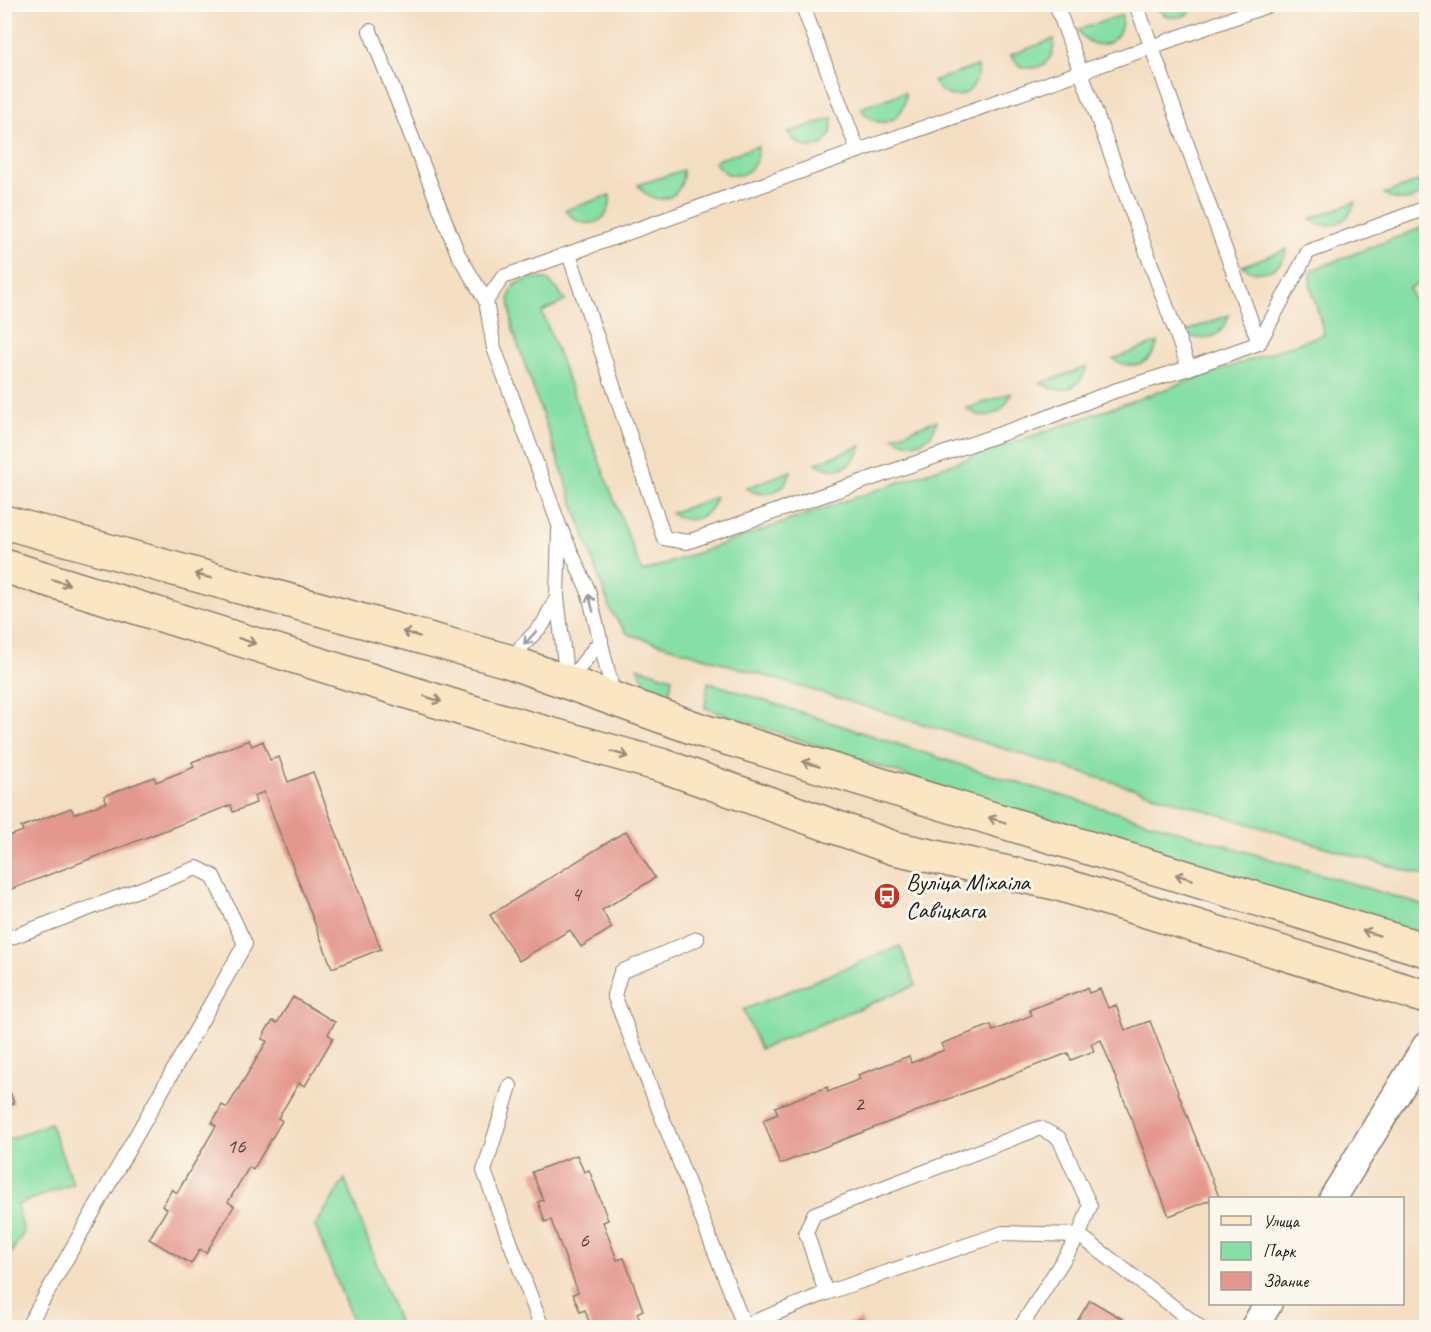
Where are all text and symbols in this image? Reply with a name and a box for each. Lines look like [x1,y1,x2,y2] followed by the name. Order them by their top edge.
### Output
[194,570,213,582] one-way arrow
[51,577,70,588] one-way arrow
[585,593,597,612] one-way arrow
[402,628,421,639] one-way arrow
[523,630,537,645] one-way arrow
[237,636,256,647] one-way arrow
[423,694,442,705] one-way arrow
[610,749,629,760] one-way arrow
[801,758,820,769] one-way arrow
[988,814,1007,825] one-way arrow
[906,867,1031,925] place label: Вуліца Міхаіла Савіцкага
[1175,870,1194,881] one-way arrow
[571,881,583,907] house number: 4
[872,881,902,911] bus stop icon: Вуліца Міхаіла Савіцкага
[1361,927,1380,938] one-way arrow
[854,1091,865,1117] house number: 2
[227,1133,246,1159] house number: 16
[1209,1197,1404,1305] legend
[1263,1210,1300,1232] text: Улица
[579,1227,589,1253] house number: 6
[1263,1240,1297,1262] text: Парк
[1263,1270,1309,1292] text: Здание

